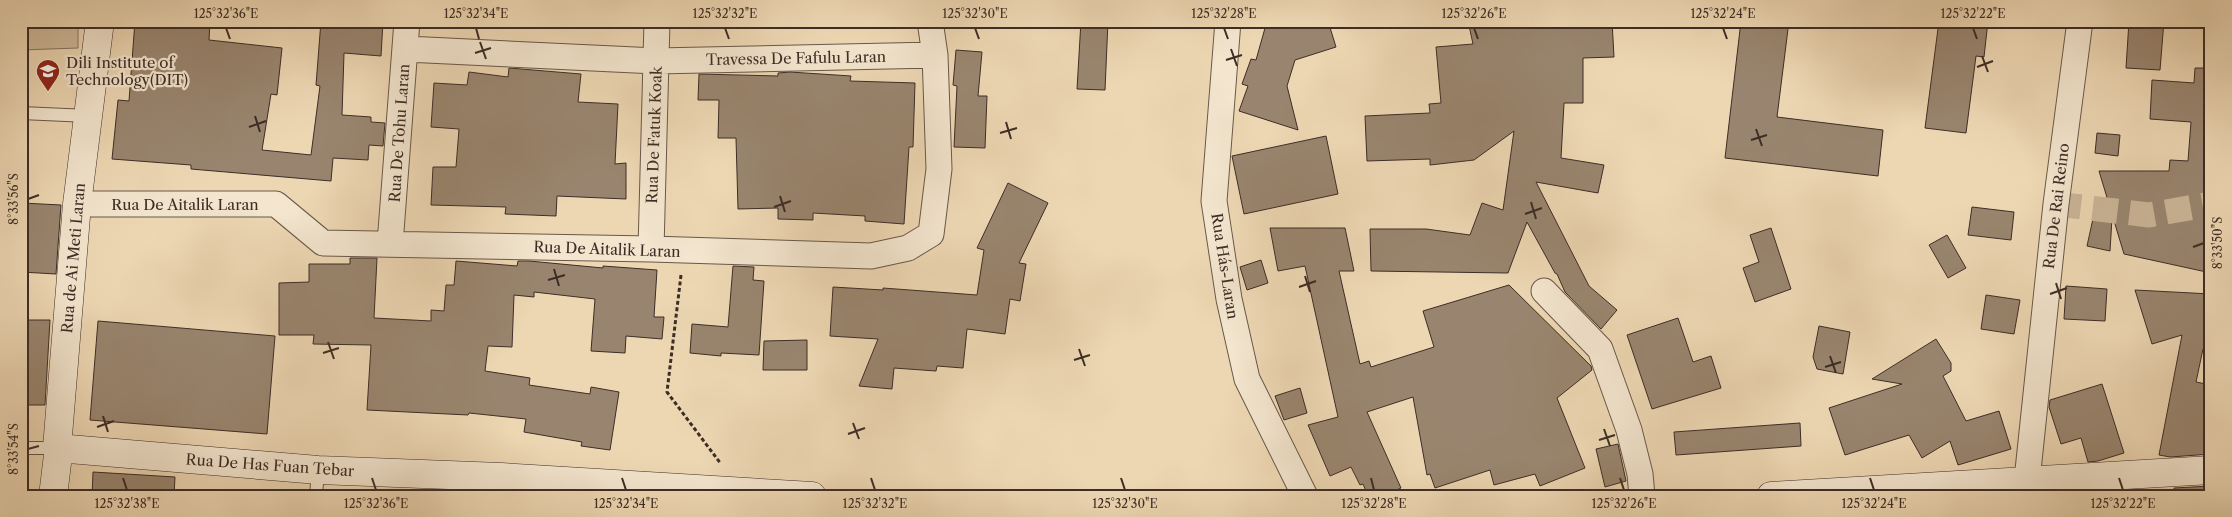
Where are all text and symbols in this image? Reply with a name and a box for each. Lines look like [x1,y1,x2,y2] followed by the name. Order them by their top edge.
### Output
[194,6,258,21] text: 125°32'36"E
[444,6,508,21] text: 125°32'34"E
[693,6,757,21] text: 125°32'32"E
[942,6,1008,21] text: 125°32'30"E
[1191,6,1257,21] text: 125°32'28"E
[1442,6,1506,21] text: 125°32'26"E
[1691,6,1755,21] text: 125°32'24"E
[1940,6,2006,21] text: 125°32'22"E
[706,47,887,69] street label: Travessa De Fafulu Laran
[66,53,188,89] place label: Dili Institute of Technology(DIT)
[35,58,61,92] school or university icon: Dili Institute of Technology(DIT)
[385,62,413,203] street label: Rua De Tohu Laran
[642,65,666,204] street label: Rua De Fatuk Koak
[2039,142,2073,270] street label: Rua De Rai Reino
[6,173,21,225] text: 8°33'56"S
[57,181,89,334] street label: Rua de Ai Meti Laran
[111,195,259,214] street label: Rua De Aitalik Laran
[1207,212,1243,321] street label: Rua Hás-Laran
[2210,217,2225,269] text: 8°33'50"S
[533,237,682,261] street label: Rua De Aitalik Laran
[6,423,21,475] text: 8°33'54"S
[185,450,356,480] street label: Rua De Has Fuan Tebar
[95,496,159,511] text: 125°32'38"E
[344,496,408,511] text: 125°32'36"E
[594,496,658,511] text: 125°32'34"E
[843,496,907,511] text: 125°32'32"E
[1092,496,1158,511] text: 125°32'30"E
[1341,496,1407,511] text: 125°32'28"E
[1592,496,1656,511] text: 125°32'26"E
[1842,496,1906,511] text: 125°32'24"E
[2090,496,2156,511] text: 125°32'22"E

